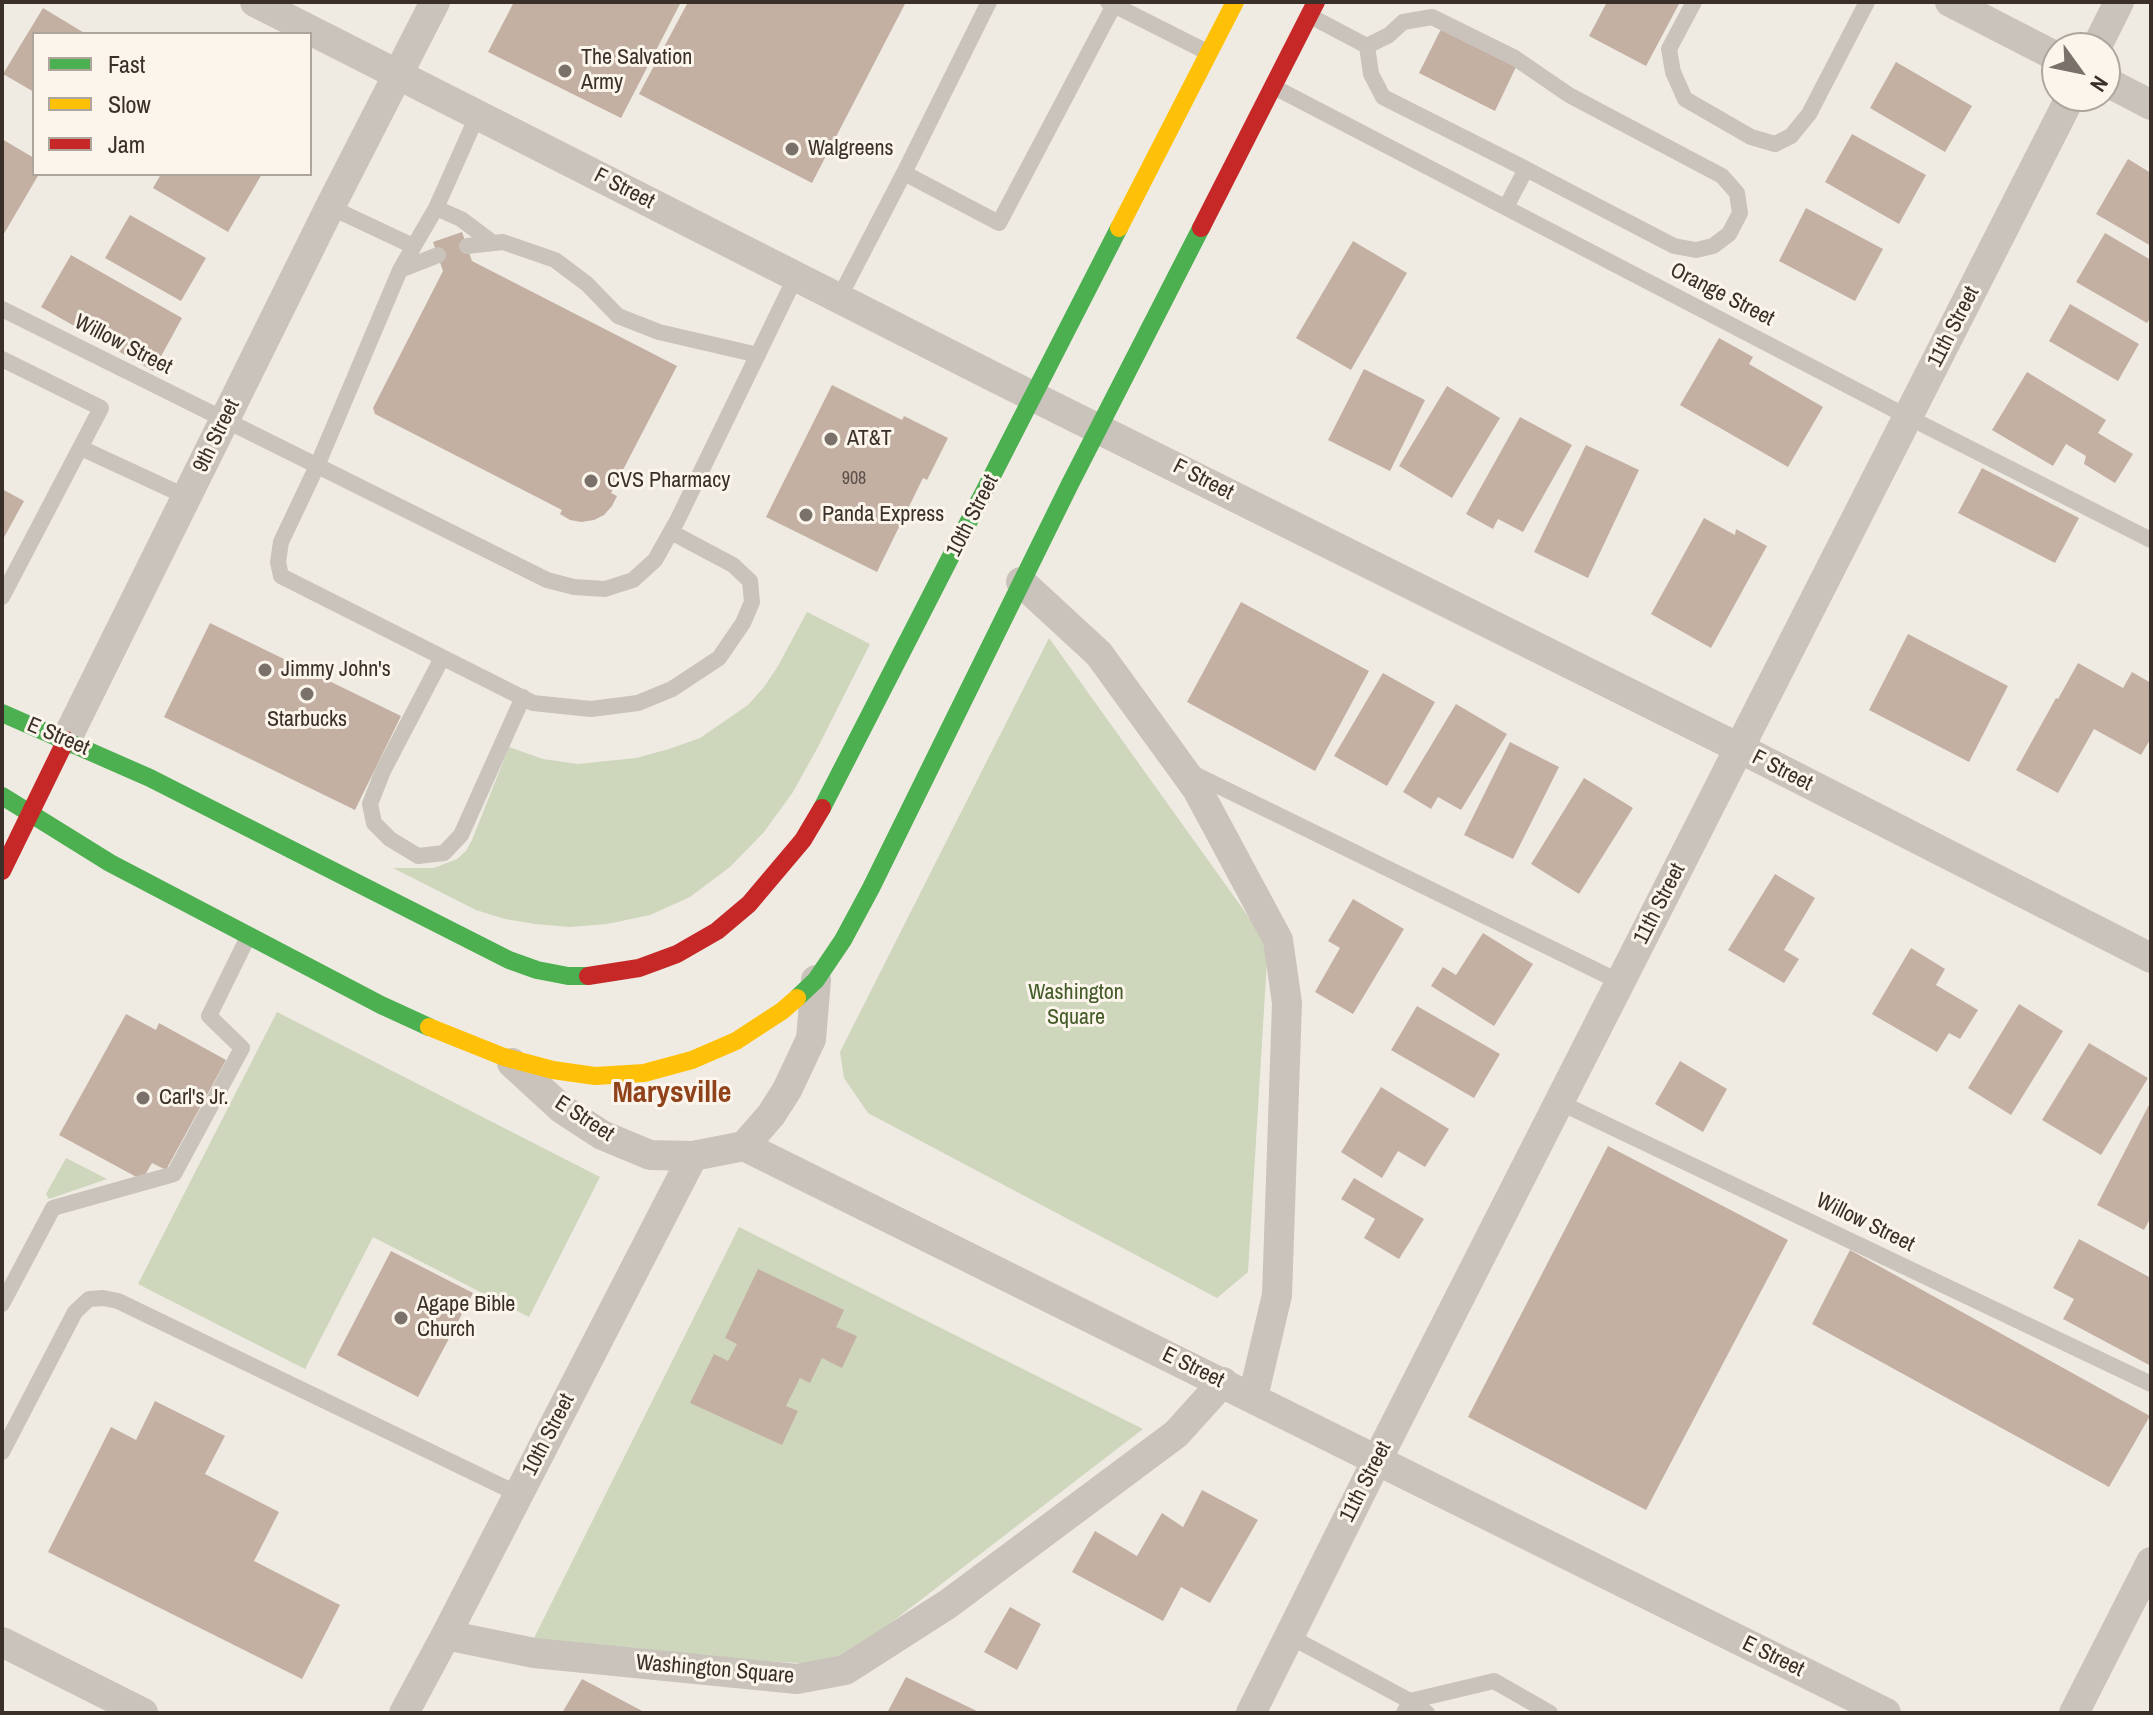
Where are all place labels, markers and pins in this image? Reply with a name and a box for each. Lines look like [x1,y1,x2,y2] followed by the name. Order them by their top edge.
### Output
[581,45,692,96] place label: The Salvation Army
[556,62,574,80] marker: The Salvation Army
[808,136,894,162] place label: Walgreens
[783,140,801,158] marker: Walgreens
[847,426,892,452] place label: AT&T
[822,430,840,448] marker: AT&T
[607,468,730,494] place label: CVS Pharmacy
[582,472,600,490] marker: CVS Pharmacy
[822,502,944,528] place label: Panda Express
[797,506,815,524] marker: Panda Express
[281,657,391,683] place label: Jimmy John's
[256,661,274,679] marker: Jimmy John's
[298,685,316,703] marker: Starbucks
[267,707,347,733] place label: Starbucks
[159,1085,229,1111] place label: Carl's Jr.
[134,1089,152,1107] marker: Carl's Jr.
[417,1292,515,1344] place label: Agape Bible Church
[392,1309,410,1327] marker: Agape Bible Church

